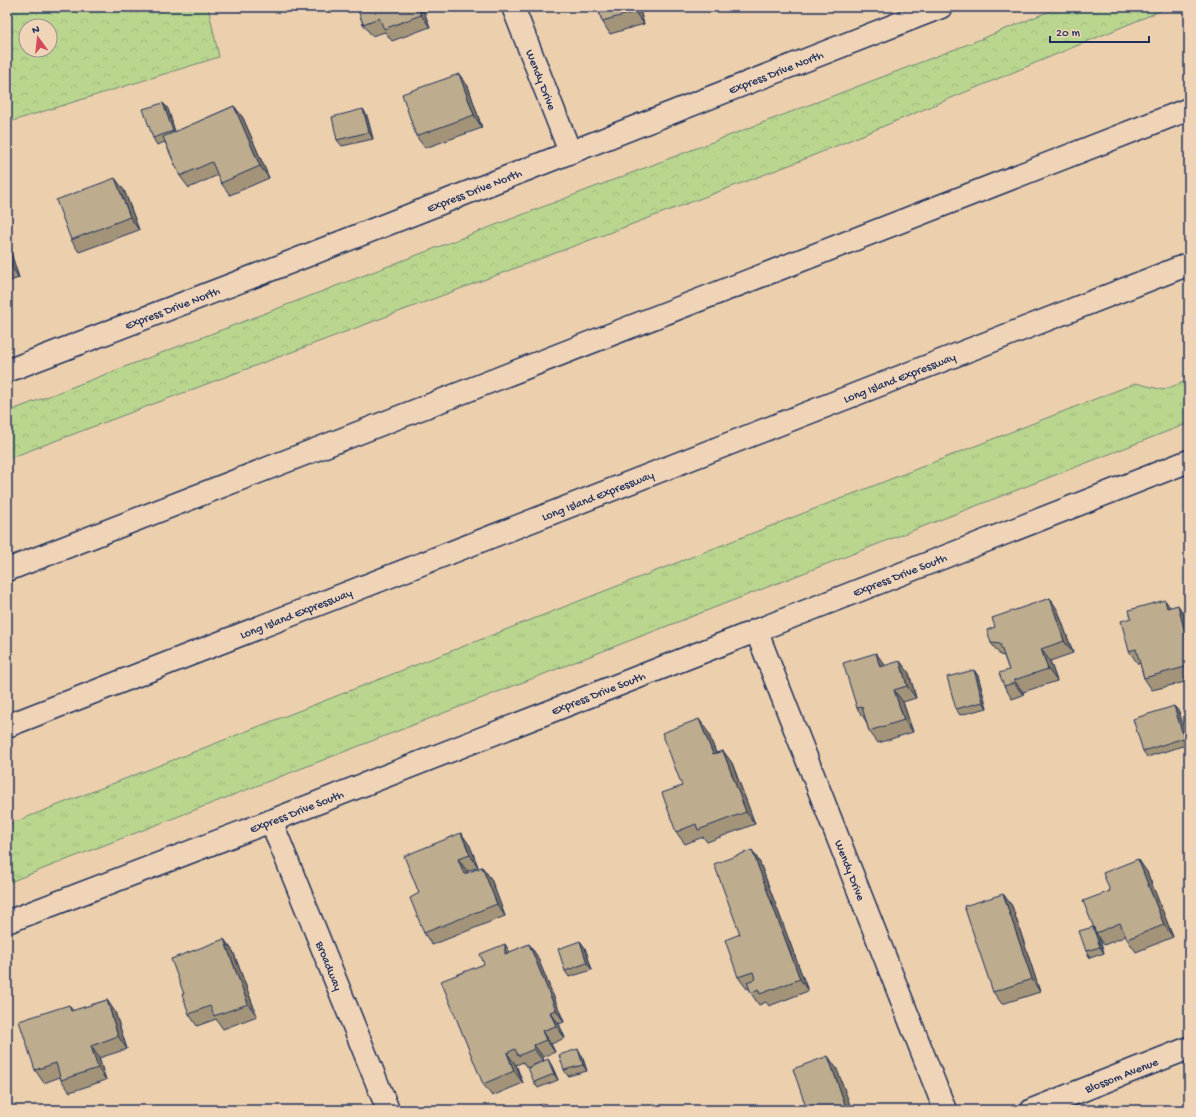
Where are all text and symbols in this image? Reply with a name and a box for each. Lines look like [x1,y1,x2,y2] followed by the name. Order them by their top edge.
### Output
[18,18,58,58] north arrow
[1050,18,1149,44] scale bar
[31,24,41,37] text: N
[1056,27,1081,41] text: 20 m
[521,48,558,113] street label: Wendy Drive
[727,49,826,99] street label: Express Drive North
[426,167,525,217] street label: Express Drive North
[124,285,223,334] street label: Express Drive North
[842,351,958,407] street label: Long Island Expressway
[540,469,656,525] street label: Long Island Expressway
[851,551,950,601] street label: Express Drive South
[238,587,355,643] street label: Long Island Expressway
[550,670,648,719] street label: Express Drive South
[248,788,347,837] street label: Express Drive South
[830,838,867,904] street label: Wendy Drive
[311,939,344,993] street label: Broadway
[1082,1056,1161,1098] street label: Blossom Avenue

